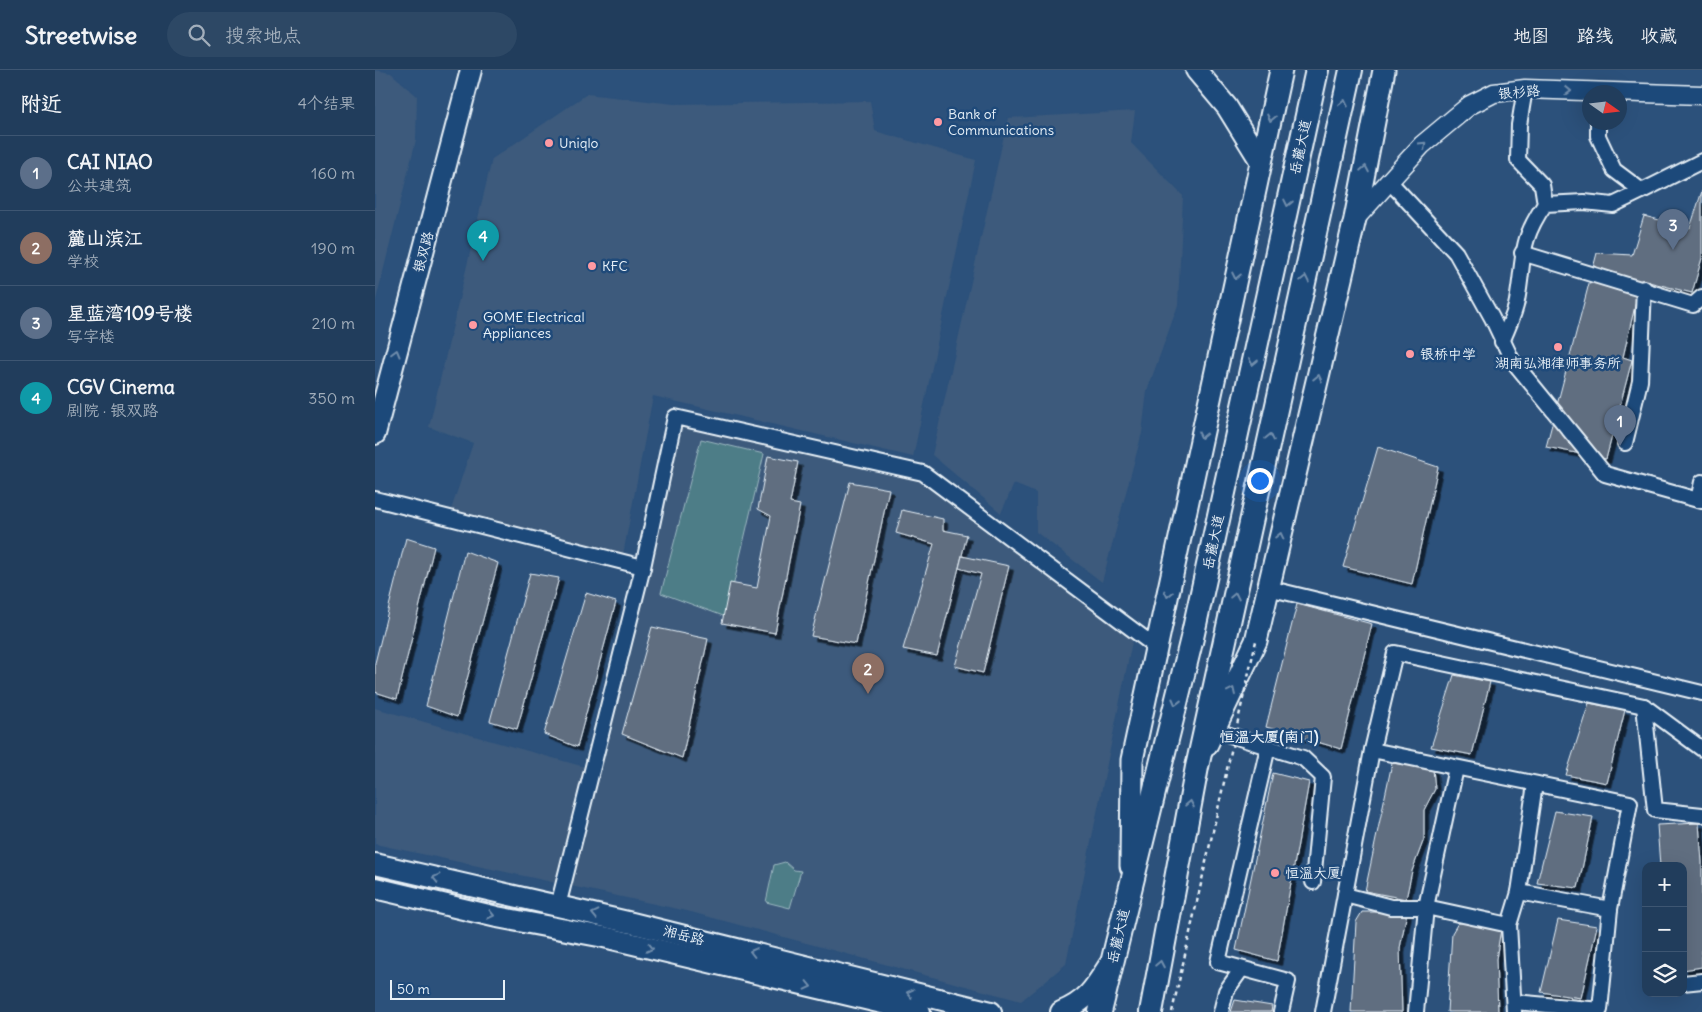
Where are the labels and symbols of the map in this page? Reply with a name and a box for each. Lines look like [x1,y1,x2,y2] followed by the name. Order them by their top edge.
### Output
[1497,81,1541,103] street label: 银杉路
[1565,85,1573,96] one-way arrow
[1582,85,1627,130] north arrow
[1338,99,1348,107] one-way arrow
[948,105,1054,139] place label: Bank of Communications
[1266,113,1277,122] one-way arrow
[932,116,944,128] marker: Bank of Communications
[1285,118,1315,176] street label: 岳麓大道
[559,134,599,152] place label: Uniqlo
[543,137,555,149] marker: Uniqlo
[1418,142,1427,151] one-way arrow
[1359,164,1369,173] one-way arrow
[1283,199,1294,208] one-way arrow
[1657,209,1689,250] pin: 3
[467,220,499,261] pin: 4
[409,229,437,275] street label: 银双路
[602,257,628,275] place label: KFC
[586,260,598,272] marker: KFC
[1232,272,1242,281] one-way arrow
[1299,274,1310,283] one-way arrow
[483,308,585,342] place label: GOME Electrical Appliances
[467,319,479,331] marker: GOME Electrical Appliances
[1552,341,1564,353] marker: 湖南弘湘律师事务所
[1420,345,1476,363] place label: 银桥中学
[1404,348,1416,360] marker: 银桥中学
[391,349,401,357] one-way arrow
[1495,354,1621,372] place label: 湖南弘湘律师事务所
[1248,357,1259,366] one-way arrow
[1312,374,1323,383] one-way arrow
[1604,405,1636,446] pin: 1
[1197,431,1208,440] one-way arrow
[1264,433,1275,442] one-way arrow
[1247,468,1273,494] your location
[1198,513,1228,571] street label: 岳麓大道
[1274,532,1285,541] one-way arrow
[1163,590,1174,599] one-way arrow
[1229,592,1239,601] one-way arrow
[852,653,884,694] pin: 2
[1226,687,1237,696] one-way arrow
[1171,697,1182,706] one-way arrow
[1219,727,1319,747] district label: 恒温大厦(南门)
[1184,800,1194,809] one-way arrow
[1285,864,1341,882] place label: 恒温大厦
[1269,867,1281,879] marker: 恒温大厦
[432,873,441,884] one-way arrow
[1103,907,1133,965] street label: 岳麓大道
[486,909,495,920] one-way arrow
[590,909,599,920] one-way arrow
[661,921,707,949] street label: 湘岳路
[645,942,654,953] one-way arrow
[748,947,757,958] one-way arrow
[1155,960,1165,968] one-way arrow
[390,977,505,1000] scale bar
[803,980,812,991] one-way arrow
[905,988,914,999] one-way arrow

